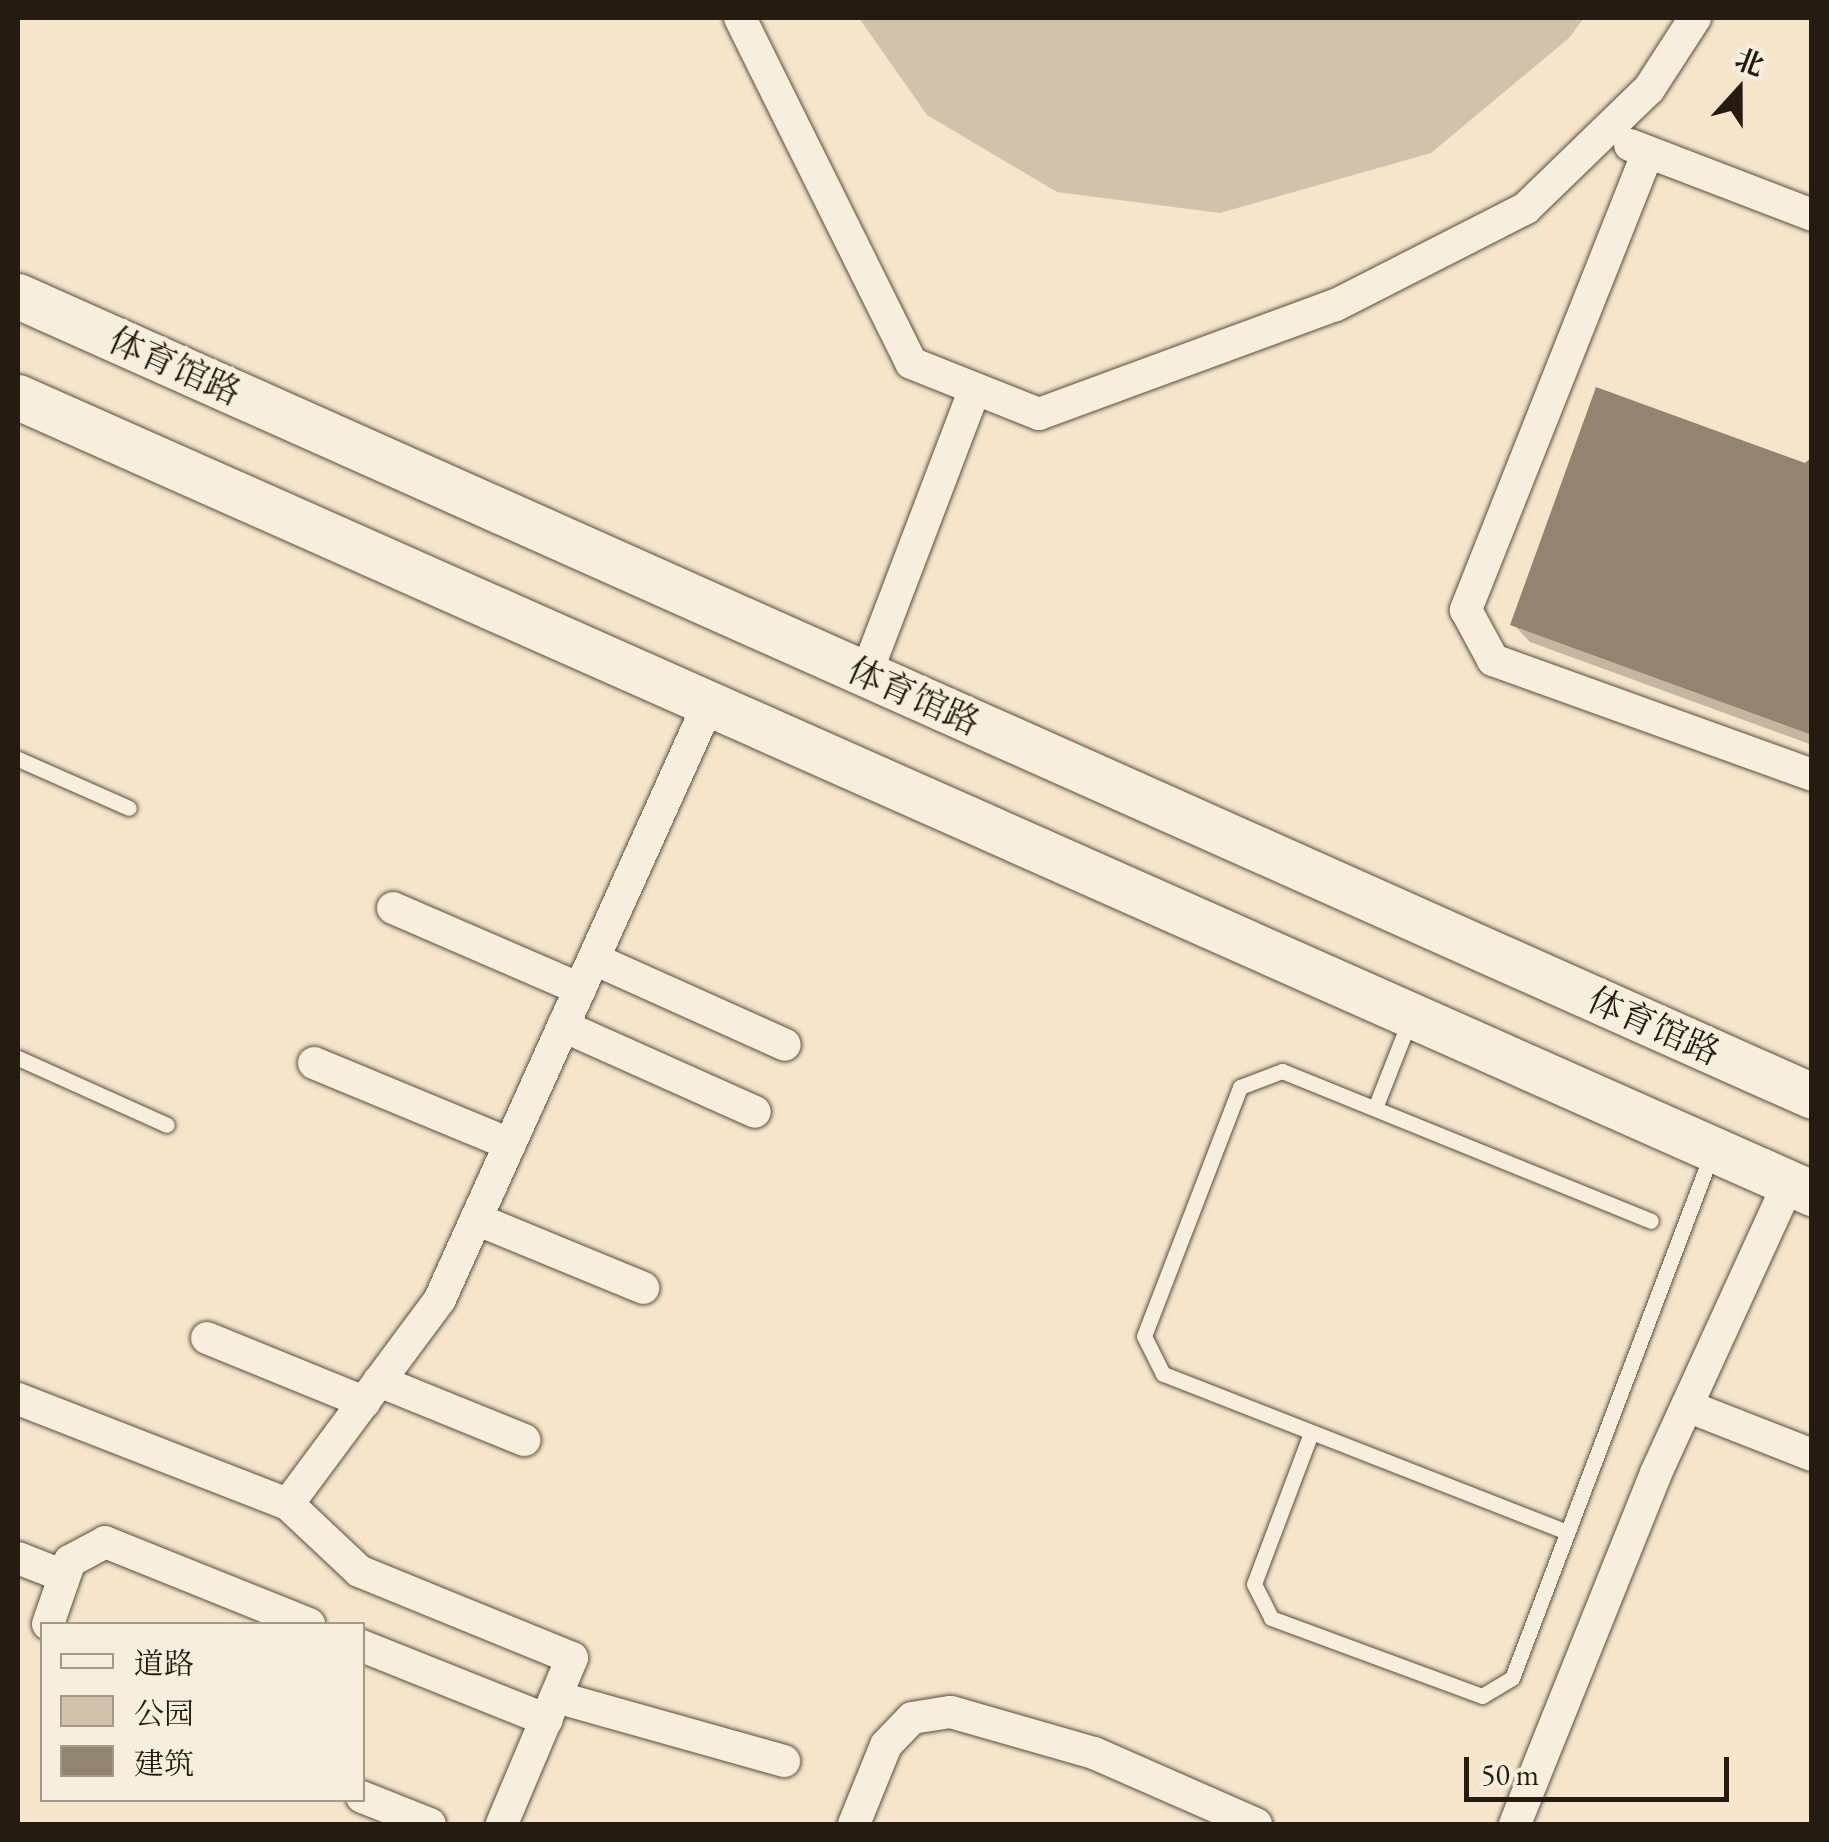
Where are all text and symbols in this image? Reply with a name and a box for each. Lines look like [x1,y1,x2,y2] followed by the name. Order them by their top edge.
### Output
[1689,40,1789,140] north arrow
[1730,40,1769,84] text: 北
[103,318,247,414] street label: 体育馆路
[842,648,986,744] street label: 体育馆路
[1582,978,1726,1074] street label: 体育馆路
[40,1622,365,1802] legend
[134,1644,194,1683] text: 道路
[134,1694,194,1733] text: 公园
[1469,1737,1734,1799] scale bar
[134,1744,194,1783] text: 建筑
[1481,1755,1539,1794] text: 50 m

